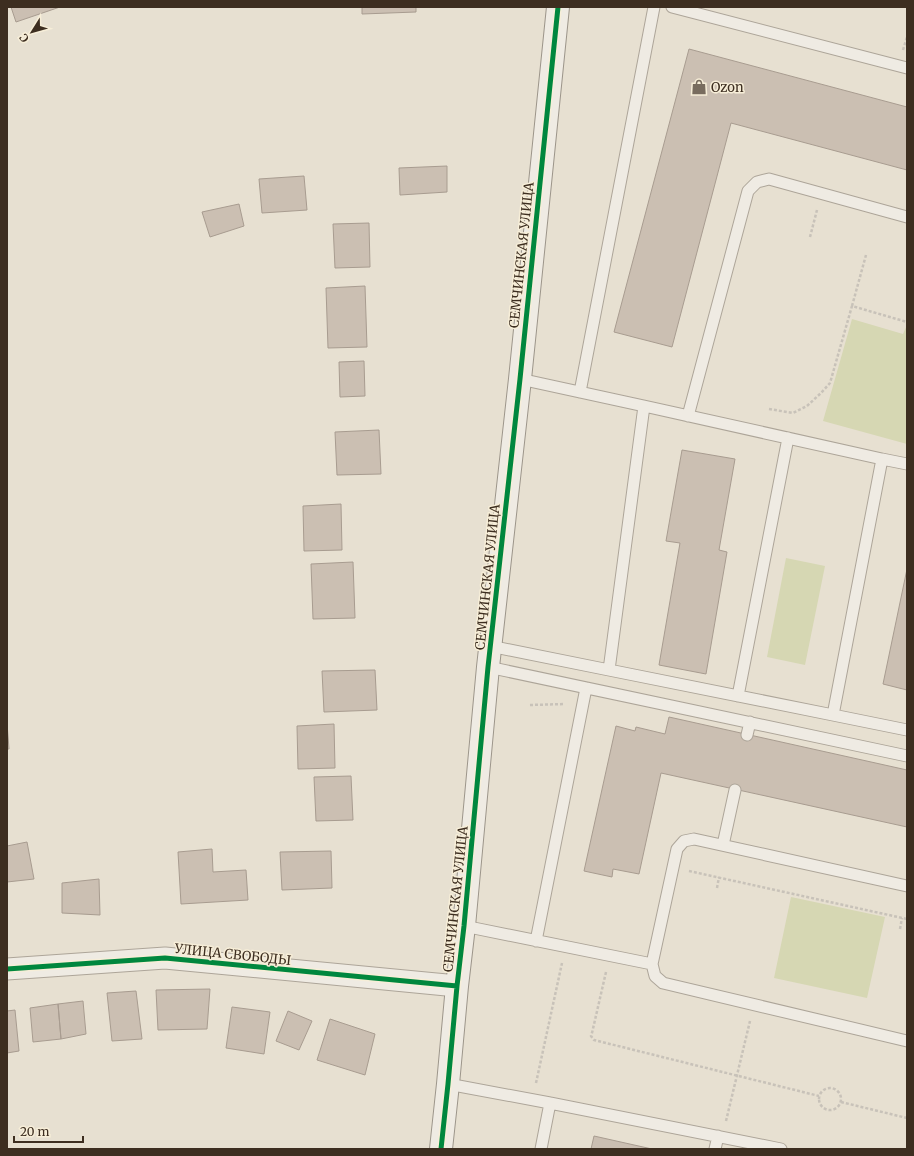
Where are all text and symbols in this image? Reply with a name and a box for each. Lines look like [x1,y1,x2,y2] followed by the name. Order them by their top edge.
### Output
[12,12,52,52] north arrow
[16,31,32,45] text: С
[690,78,708,96] shop icon: Ozon
[711,79,744,96] place label: Ozon
[505,180,538,329] street label: СЕМЧИНСКАЯ УЛИЦА
[471,502,504,651] street label: СЕМЧИНСКАЯ УЛИЦА
[439,824,472,973] street label: СЕМЧИНСКАЯ УЛИЦА
[173,940,292,969] street label: УЛИЦА СВОБОДЫ
[14,1118,83,1144] scale bar
[20,1124,49,1139] text: 20 m

